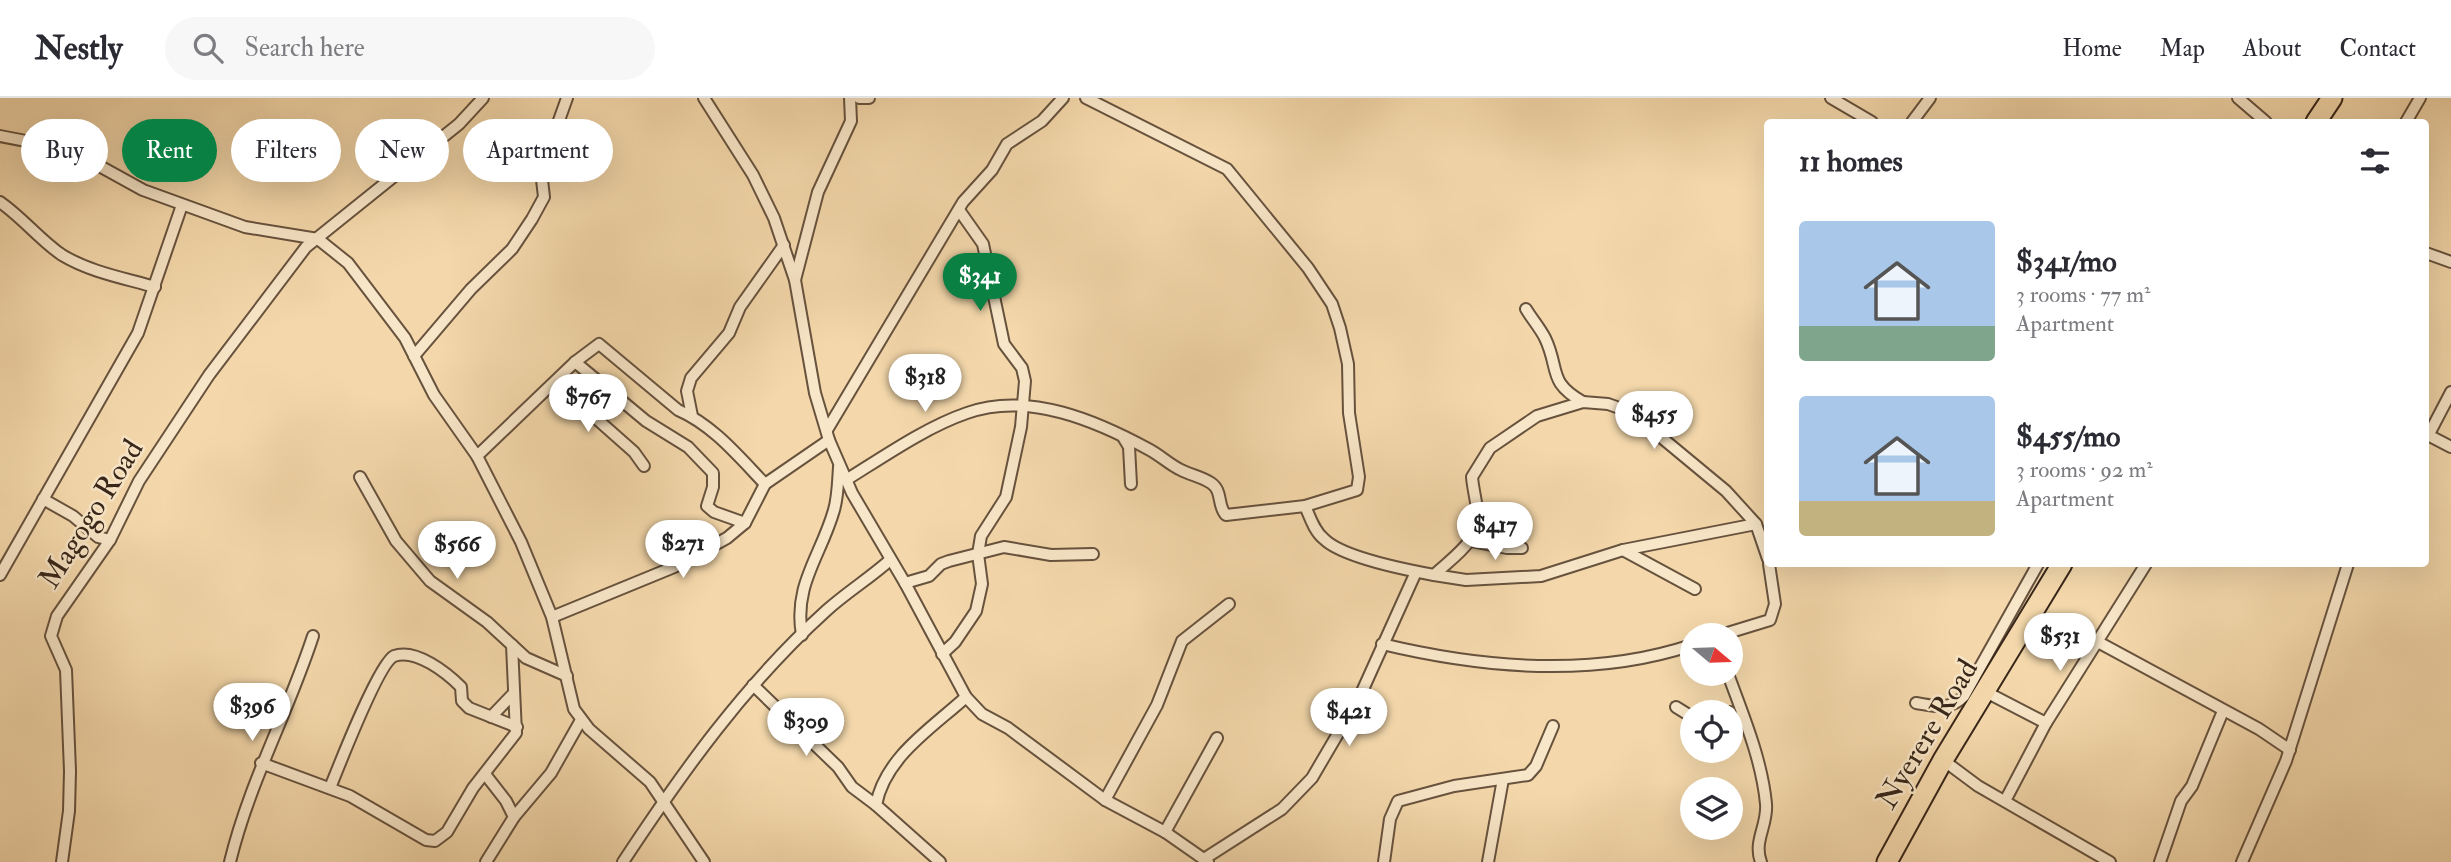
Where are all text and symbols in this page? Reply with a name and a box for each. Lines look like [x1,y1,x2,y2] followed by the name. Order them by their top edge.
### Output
[165,17,655,80] search box
[35,28,123,69] text: Nestly
[189,29,227,67] icon: search
[245,32,365,64] text: Search here
[2062,33,2122,64] text: Home
[2160,33,2205,64] text: Map
[2243,33,2302,64] text: About
[2340,33,2416,64] text: Contact
[21,119,108,182] chip: Buy
[122,119,217,182] chip: Rent
[231,119,341,182] chip: Filters
[355,119,449,182] chip: New
[463,119,613,182] chip: Apartment
[2356,142,2394,180] icon: filters
[1799,143,1903,180] text: 11 homes
[2016,243,2117,280] text: $341/mo
[1855,249,1939,333] icon: home
[939,254,1021,313] pin: $341
[959,261,1001,290] text: $341
[2016,280,2151,309] text: 3 rooms · 77 m²
[2016,309,2114,338] text: Apartment
[884,354,966,414] pin: $318
[905,362,945,391] text: $318
[547,374,629,434] pin: $767
[565,382,611,411] text: $767
[1613,392,1695,451] pin: $455
[1631,399,1677,428] text: $455
[2016,418,2121,455] text: $455/mo
[1855,424,1939,508] icon: home
[31,433,151,595] street label: Magogo Road
[2016,455,2153,484] text: 3 rooms · 92 m²
[2016,484,2114,513] text: Apartment
[1454,503,1536,562] pin: $417
[1473,510,1517,539] text: $417
[642,520,724,580] pin: $271
[416,522,498,581] pin: $566
[661,528,705,557] text: $271
[434,529,480,558] text: $566
[2019,614,2101,673] pin: $531
[2040,621,2080,650] text: $531
[1680,623,1743,686] north arrow
[1680,623,1743,840] map controls
[1868,652,1986,816] street label: Nyerere Road
[211,684,293,743] pin: $396
[1308,688,1390,748] pin: $421
[229,691,275,720] text: $396
[1326,696,1372,725] text: $421
[765,698,847,758] pin: $309
[1680,700,1743,763] button: locate
[783,706,829,735] text: $309
[1680,777,1743,840] button: layers

